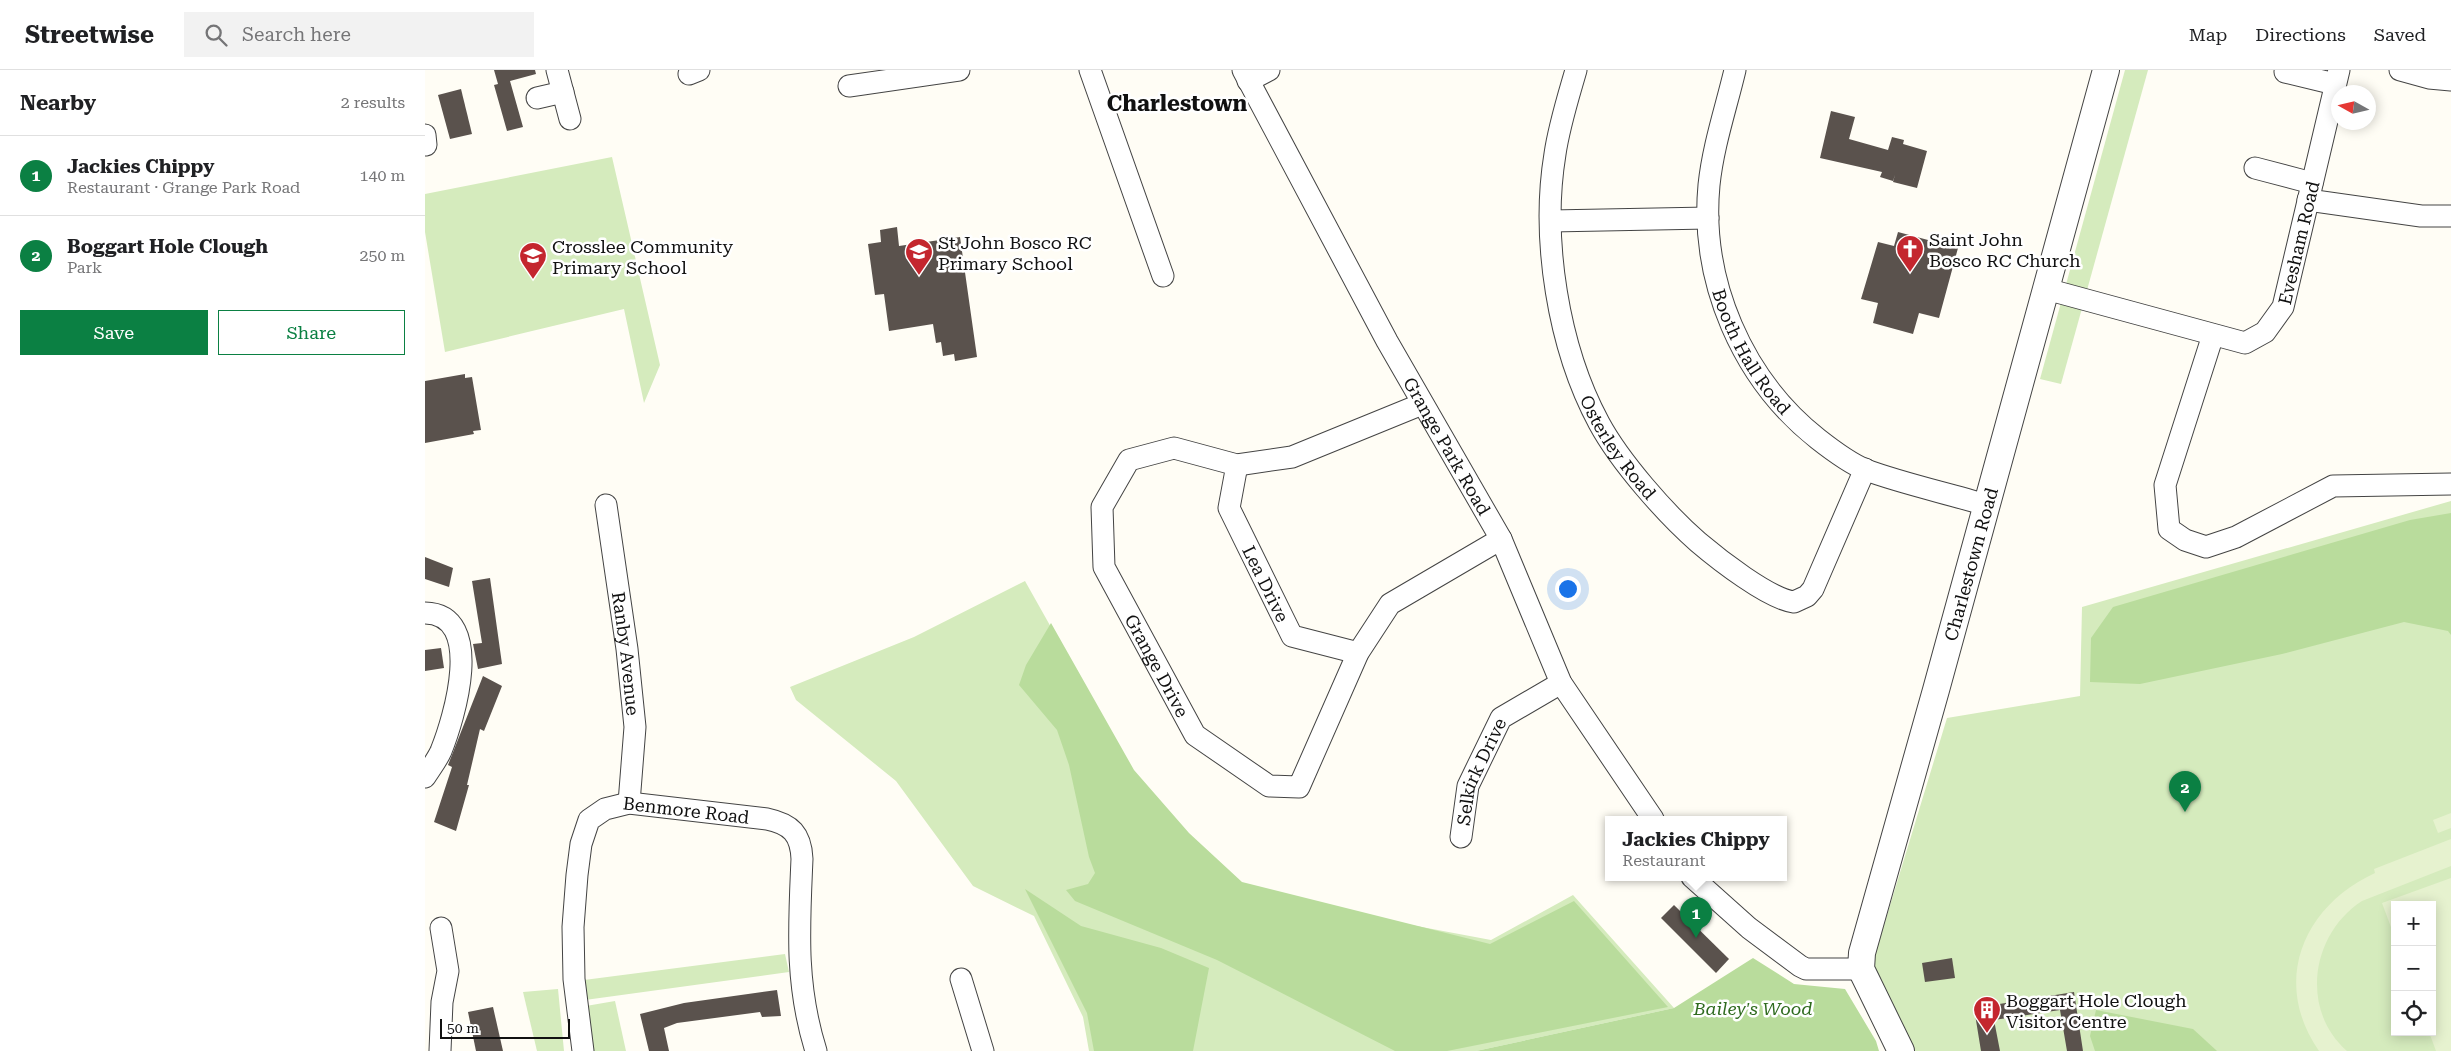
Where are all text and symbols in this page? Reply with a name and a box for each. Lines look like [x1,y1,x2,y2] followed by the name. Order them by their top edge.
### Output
[184,12,534,57] search box
[25,21,154,49] text: Streetwise
[202,21,230,49] icon: search
[242,23,351,46] text: Search here
[2189,24,2227,45] text: Map
[2255,24,2346,45] text: Directions
[2374,24,2426,45] text: Saved
[2331,85,2376,130] north arrow
[20,91,96,115] text: Nearby
[1107,91,1248,116] district label: Charlestown
[341,93,405,112] text: 2 results
[67,155,214,178] text: Jackies Chippy
[32,166,40,185] text: 1
[359,166,405,185] text: 140 m
[67,178,300,197] text: Restaurant · Grange Park Road
[2273,178,2323,307] street label: Evesham Road
[1929,229,2081,271] place label: Saint John Bosco RC Church
[938,232,1092,274] place label: St John Bosco RC Primary School
[1895,234,1925,273] church icon: Saint John Bosco RC Church
[67,235,268,258] text: Boggart Hole Clough
[552,236,733,278] place label: Crosslee Community Primary School
[904,237,934,276] school or university icon: St John Bosco RC Primary School
[518,241,548,280] school or university icon: Crosslee Community Primary School
[32,246,40,265] text: 2
[359,246,405,265] text: 250 m
[67,258,102,277] text: Park
[1709,286,1796,419] street label: Booth Hall Road
[20,310,208,355] button: Save
[218,310,405,355] button: Share
[1400,373,1496,519] street label: Grange Park Road
[1576,392,1661,504] street label: Osterley Road
[1939,485,2002,643] street label: Charlestown Road
[1239,542,1294,625] street label: Lea Drive
[1555,576,1581,602] your location
[608,590,644,717] street label: Ranby Avenue
[1121,610,1194,721] street label: Grange Drive
[1452,714,1510,827] street label: Selkirk Drive
[2169,771,2201,812] pin: 2
[622,792,751,827] street label: Benmore Road
[1605,816,1787,881] popup
[1622,828,1770,851] text: Jackies Chippy
[1622,851,1705,870] text: Restaurant
[1680,897,1712,938] pin: 1
[2391,901,2436,1036] map controls
[2391,901,2436,946] button: +
[2391,946,2436,991] button: −
[2006,990,2187,1032] place label: Boggart Hole Clough Visitor Centre
[2391,991,2436,1036] button: locate
[1972,995,2002,1034] building icon: Boggart Hole Clough Visitor Centre
[1692,998,1813,1019] park label: Bailey's Wood
[440,1016,570,1039] scale bar
[447,1020,479,1036] text: 50 m

